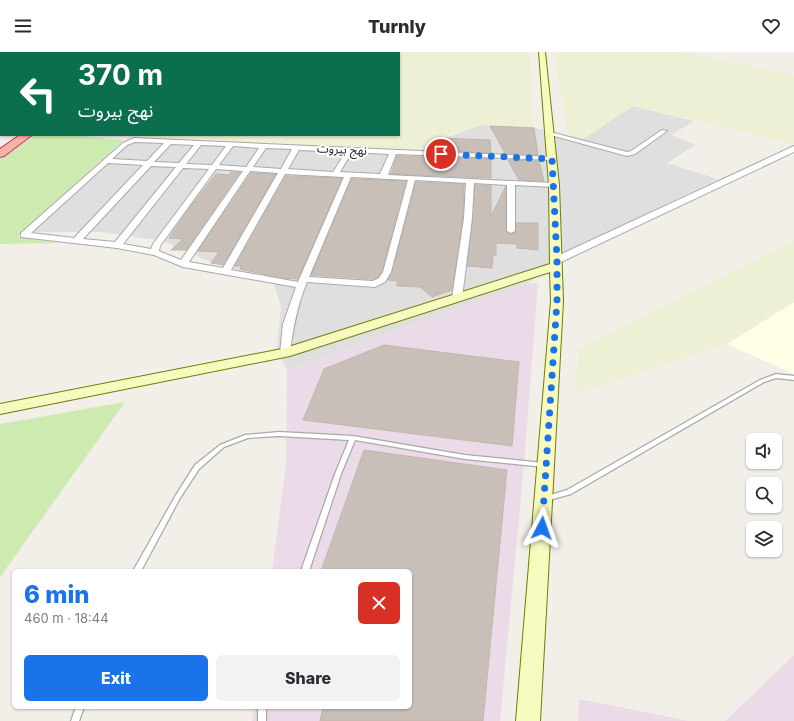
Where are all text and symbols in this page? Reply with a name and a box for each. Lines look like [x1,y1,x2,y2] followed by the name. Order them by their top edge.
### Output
[12,15,34,37] icon: menu
[760,15,782,37] icon: heart
[368,16,426,37] text: Turnly
[78,58,163,92] text: 370 m
[12,68,64,120] icon: left
[78,100,153,121] text: نهج بيروت
[424,137,458,171] pin
[316,140,367,160] street label: نهج بيروت
[430,143,452,165] icon: arrive
[746,433,782,557] map controls
[746,433,782,469] button: sound
[746,477,782,513] button: search
[521,507,563,549] position arrow
[746,521,782,557] button: layers
[24,580,89,609] text: 6 min
[358,582,400,624] button: close
[24,610,109,626] text: 460 m · 18:44
[24,655,208,701] button: Exit
[216,655,400,701] button: Share

